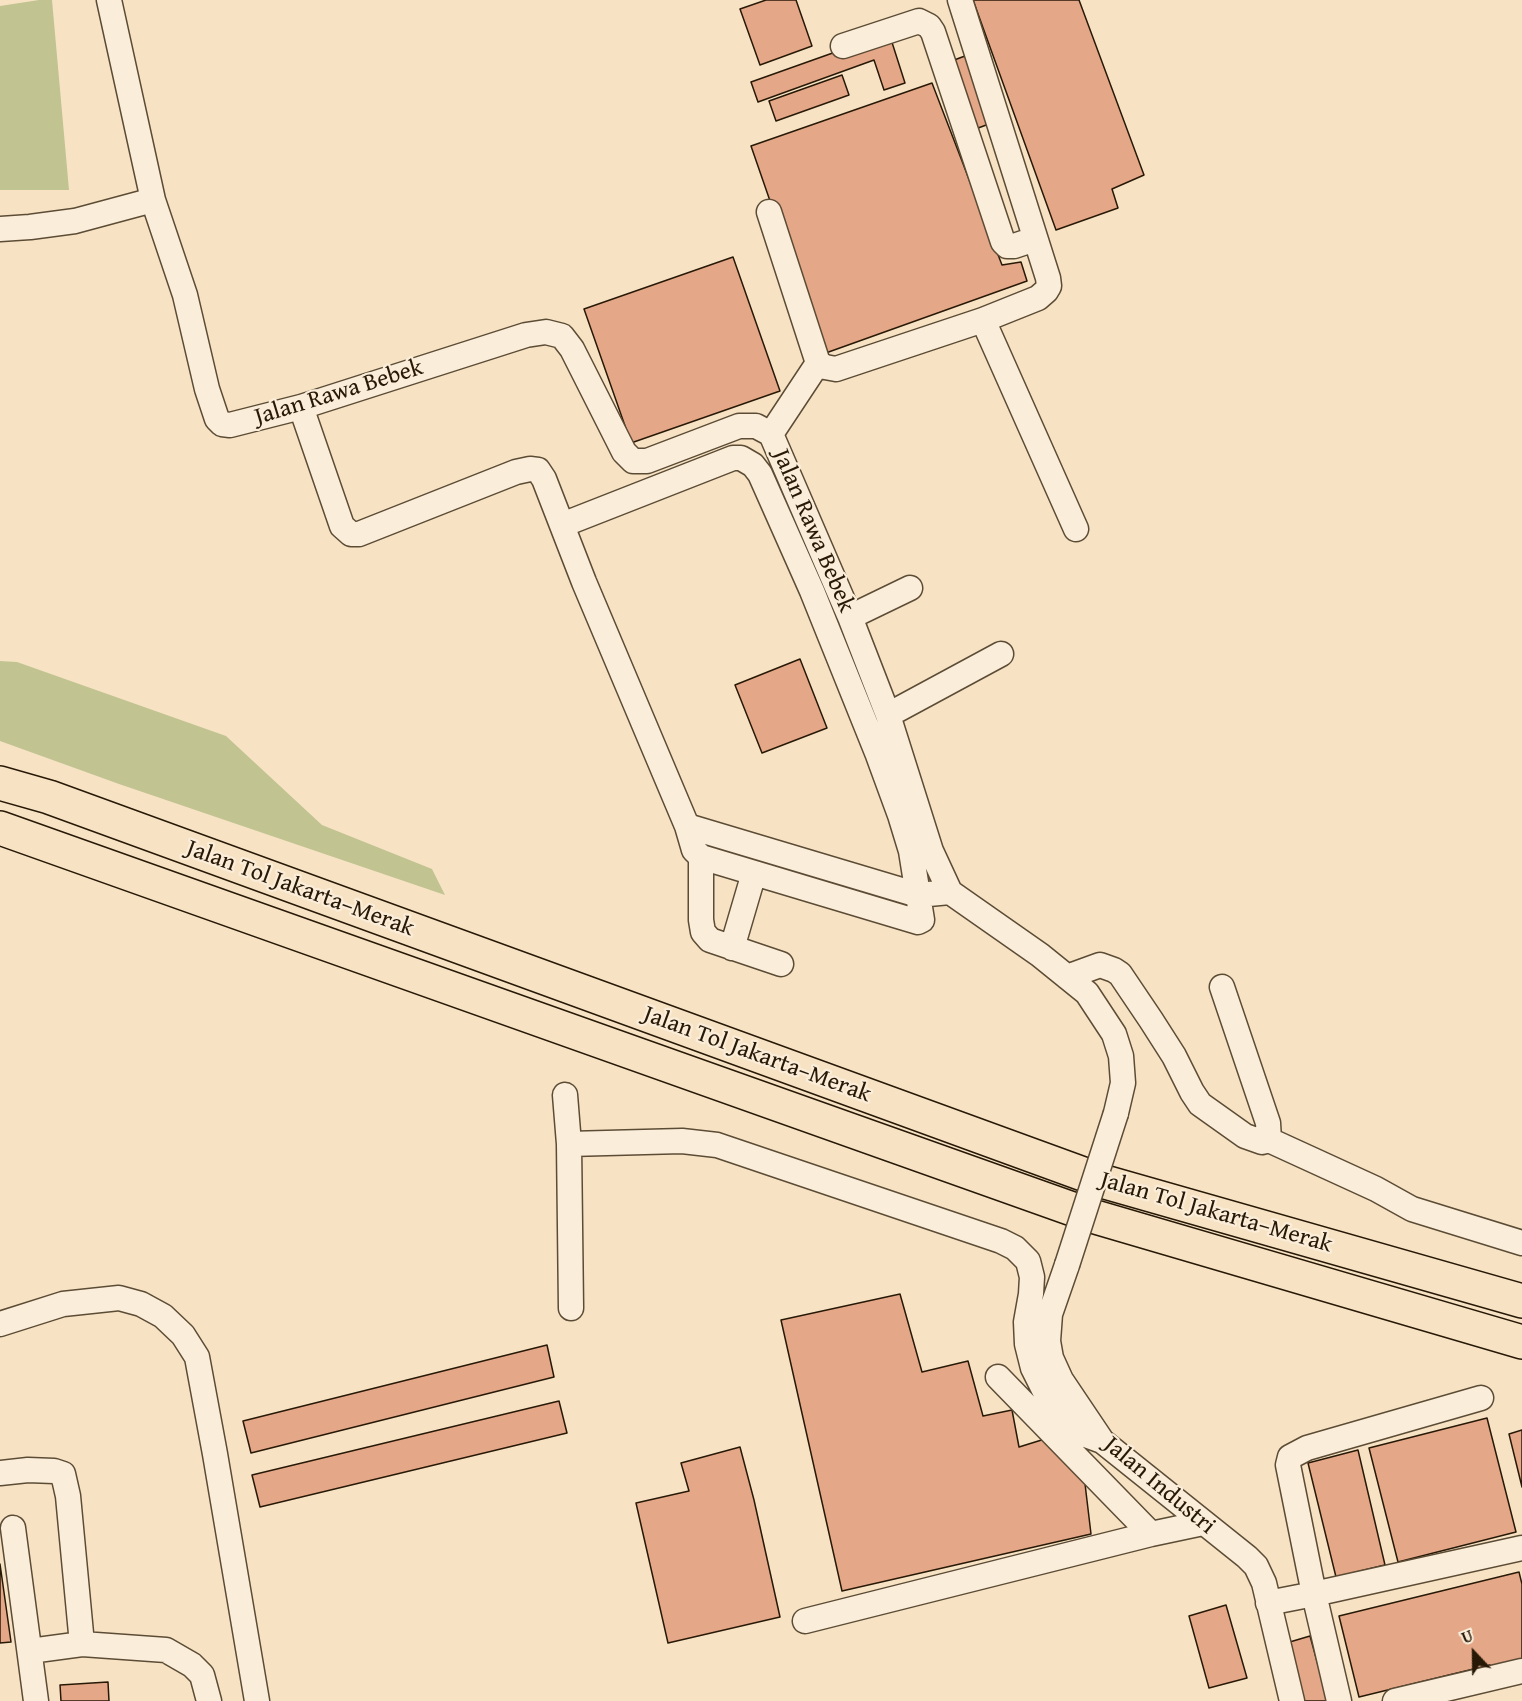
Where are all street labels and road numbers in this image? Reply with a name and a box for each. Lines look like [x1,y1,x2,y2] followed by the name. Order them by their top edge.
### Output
[251,354,427,432] street label: Jalan Rawa Bebek
[766,445,860,617] street label: Jalan Rawa Bebek
[182,834,418,944] street label: Jalan Tol Jakarta–Merak
[639,1000,875,1110] street label: Jalan Tol Jakarta–Merak
[1097,1166,1335,1260] street label: Jalan Tol Jakarta–Merak
[1097,1431,1221,1541] street label: Jalan Industri

